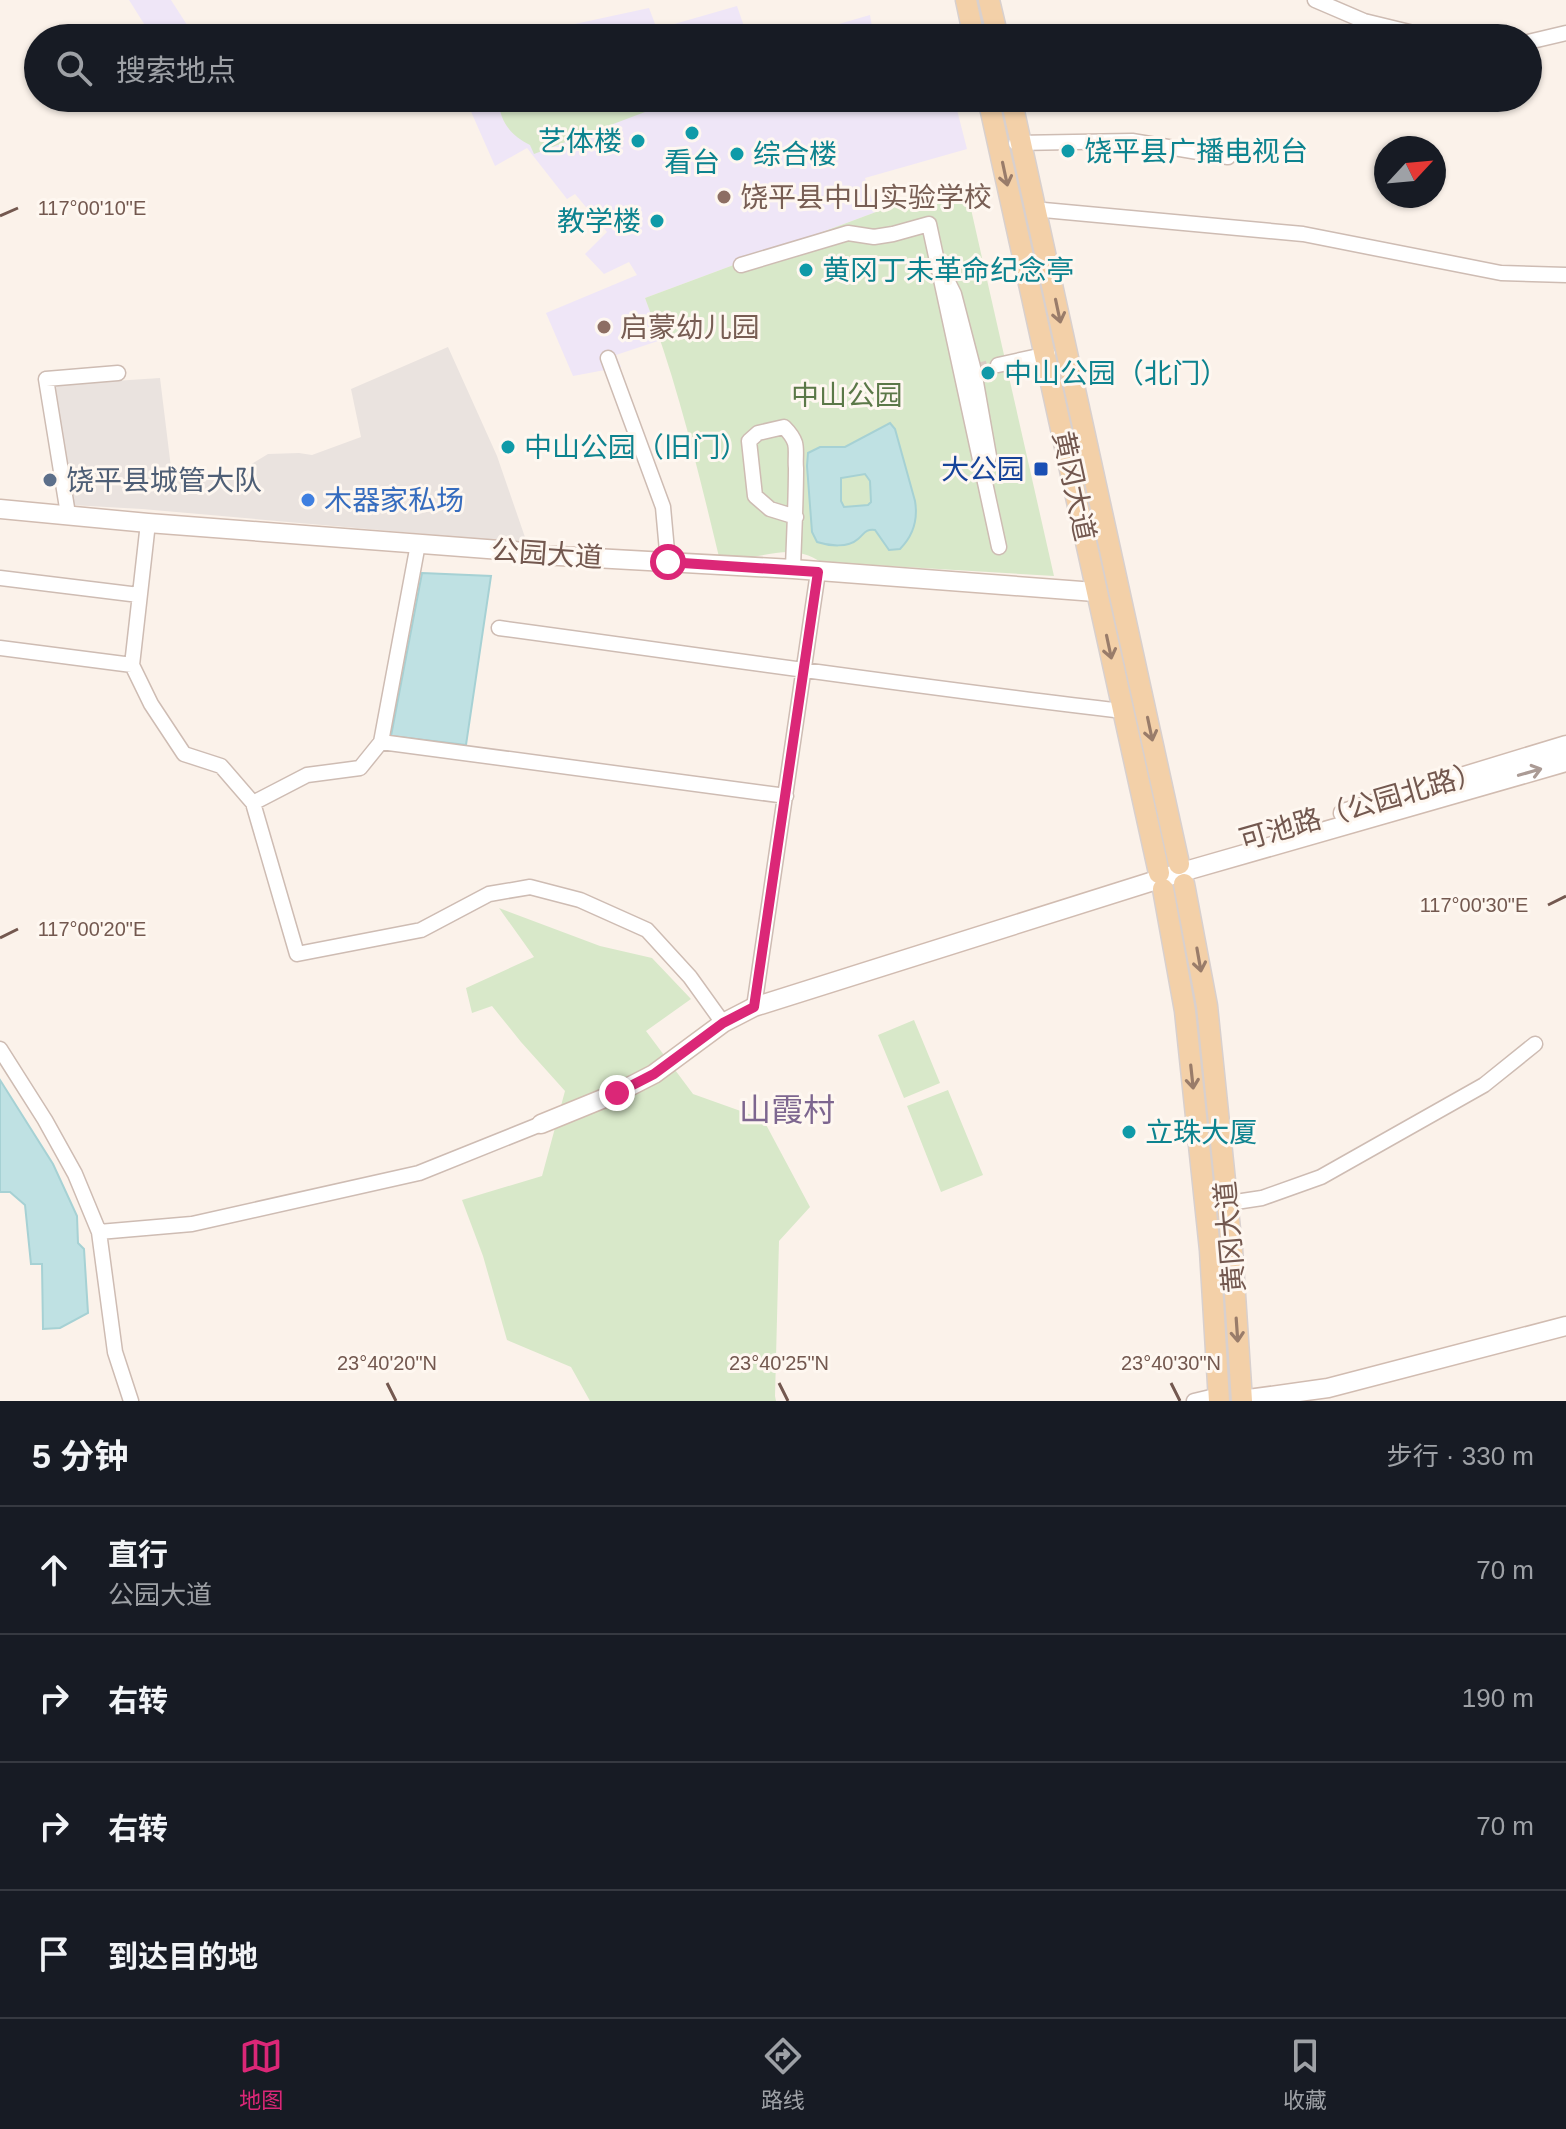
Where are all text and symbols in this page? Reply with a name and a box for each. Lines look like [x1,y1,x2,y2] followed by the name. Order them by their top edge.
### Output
[24,24,1542,112] search box
[52,46,96,90] icon: search
[116,54,236,87] text: 搜索地点
[683,124,701,142] marker: 看台
[538,126,622,157] place label: 艺体楼
[629,132,647,150] marker: 艺体楼
[1084,136,1308,167] place label: 饶平县广播电视台
[1374,136,1446,208] north arrow
[753,139,837,170] place label: 综合楼
[1059,142,1077,160] marker: 饶平县广播电视台
[728,145,746,163] marker: 综合楼
[664,147,720,178] place label: 看台
[998,161,1013,186] one-way arrow
[740,182,992,213] place label: 饶平县中山实验学校
[715,188,733,206] marker: 饶平县中山实验学校
[38,197,146,219] text: 117°00'10"E
[557,206,641,237] place label: 教学楼
[648,212,666,230] marker: 教学楼
[822,255,1074,286] place label: 黄冈丁未革命纪念亭
[797,261,815,279] marker: 黄冈丁未革命纪念亭
[1051,298,1066,323] one-way arrow
[620,312,760,343] place label: 启蒙幼儿园
[595,318,613,336] marker: 启蒙幼儿园
[1004,358,1228,389] place label: 中山公园（北门）
[979,364,997,382] marker: 中山公园（北门）
[791,380,903,411] park label: 中山公园
[1047,428,1101,544] street label: 黄冈大道
[524,432,748,463] place label: 中山公园（旧门）
[499,438,517,456] marker: 中山公园（旧门）
[941,454,1025,485] place label: 大公园
[1032,460,1050,478] marker: 大公园
[66,465,262,496] place label: 饶平县城管大队
[41,471,59,489] marker: 饶平县城管大队
[324,485,464,516] place label: 木器家私场
[299,491,317,509] marker: 木器家私场
[490,535,604,573] street label: 公园大道
[650,544,686,580] route start
[1102,633,1117,659] one-way arrow
[1143,716,1158,741] one-way arrow
[1236,756,1486,856] street label: 可池路（公园北路）
[1516,764,1542,779] one-way arrow
[1420,894,1528,916] text: 117°00'30"E
[38,918,146,940] text: 117°00'20"E
[1192,947,1207,973] one-way arrow
[1184,1063,1199,1090] one-way arrow
[599,1075,635,1111] route end
[739,1092,835,1128] district label: 山霞村
[1145,1117,1257,1148] place label: 立珠大厦
[1120,1123,1138,1141] marker: 立珠大厦
[1210,1180,1250,1294] street label: 黄冈大道
[1230,1316,1245,1343] one-way arrow
[337,1352,437,1374] text: 23°40'20"N
[729,1352,829,1374] text: 23°40'25"N
[1121,1352,1221,1374] text: 23°40'30"N
[32,1437,128,1475] text: 5 分钟
[1387,1441,1534,1471] text: 步行 · 330 m
[108,1538,168,1571] text: 直行
[32,1548,76,1592] icon: ahead
[1476,1555,1534,1585] text: 70 m
[108,1580,212,1610] text: 公园大道
[32,1676,76,1720] icon: right
[1462,1683,1534,1713] text: 190 m
[108,1684,168,1717] text: 右转
[32,1804,76,1848] icon: right
[1476,1811,1534,1841] text: 70 m
[108,1812,168,1845] text: 右转
[32,1932,76,1976] icon: arrive
[108,1940,258,1973] text: 到达目的地
[239,2034,283,2114] tab: 地图
[761,2034,805,2114] tab: 路线
[1283,2034,1327,2114] tab: 收藏

